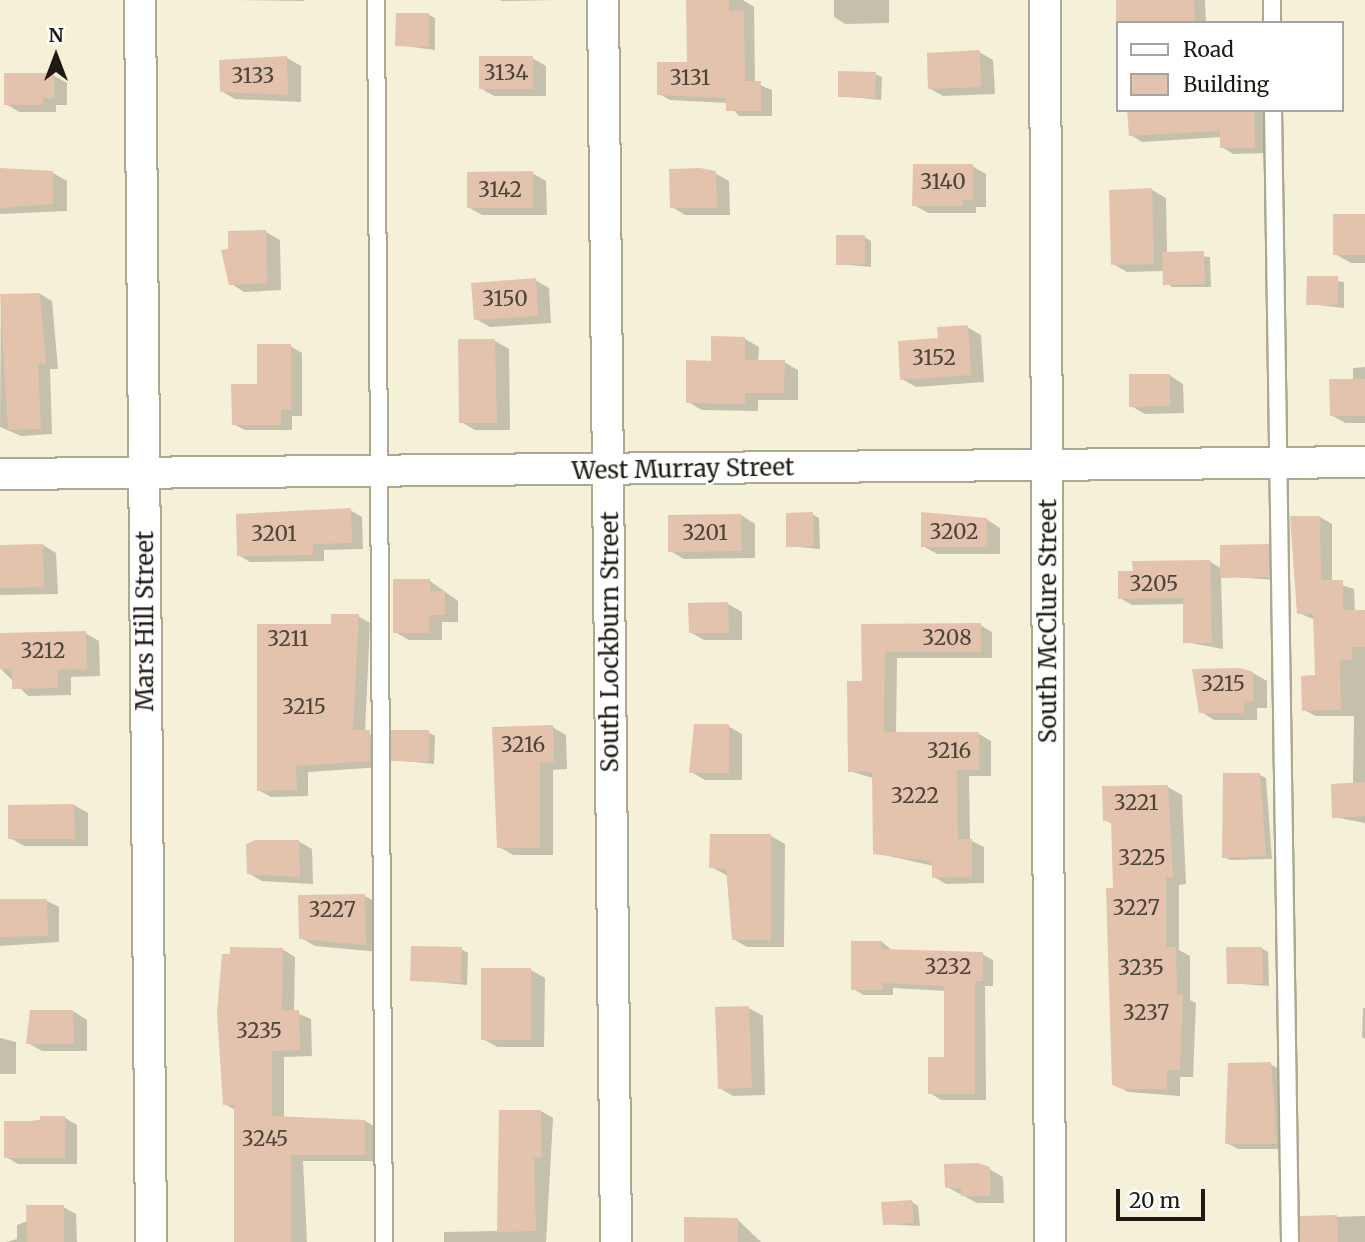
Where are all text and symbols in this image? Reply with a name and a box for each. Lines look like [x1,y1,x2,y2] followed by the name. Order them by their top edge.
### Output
[21,21,91,91] north arrow
[1116,21,1344,112] legend
[48,23,64,47] text: N
[1183,36,1234,63] text: Road
[484,60,528,86] house number: 3134
[231,63,275,89] house number: 3133
[670,65,710,91] house number: 3131
[1183,71,1269,98] text: Building
[920,169,966,195] house number: 3140
[478,177,522,203] house number: 3142
[482,286,528,312] house number: 3150
[912,345,956,371] house number: 3152
[571,453,795,485] street label: West Murray Street
[1034,499,1062,743] street label: South McClure Street
[596,511,624,773] street label: South Lockburn Street
[930,519,978,545] house number: 3202
[682,520,728,546] house number: 3201
[251,521,297,547] house number: 3201
[131,531,159,711] street label: Mars Hill Street
[1130,571,1178,597] house number: 3205
[922,625,972,651] house number: 3208
[267,626,309,652] house number: 3211
[21,638,65,664] house number: 3212
[1201,671,1245,697] house number: 3215
[282,694,326,720] house number: 3215
[501,732,545,758] house number: 3216
[927,738,971,764] house number: 3216
[891,783,939,809] house number: 3222
[1114,790,1158,816] house number: 3221
[1118,845,1166,871] house number: 3225
[1112,895,1160,921] house number: 3227
[308,897,356,923] house number: 3227
[925,954,971,980] house number: 3232
[1118,955,1164,981] house number: 3235
[1123,1000,1169,1026] house number: 3237
[236,1018,282,1044] house number: 3235
[242,1126,288,1152] house number: 3245
[1120,1176,1209,1220] scale bar
[1129,1187,1180,1214] text: 20 m

